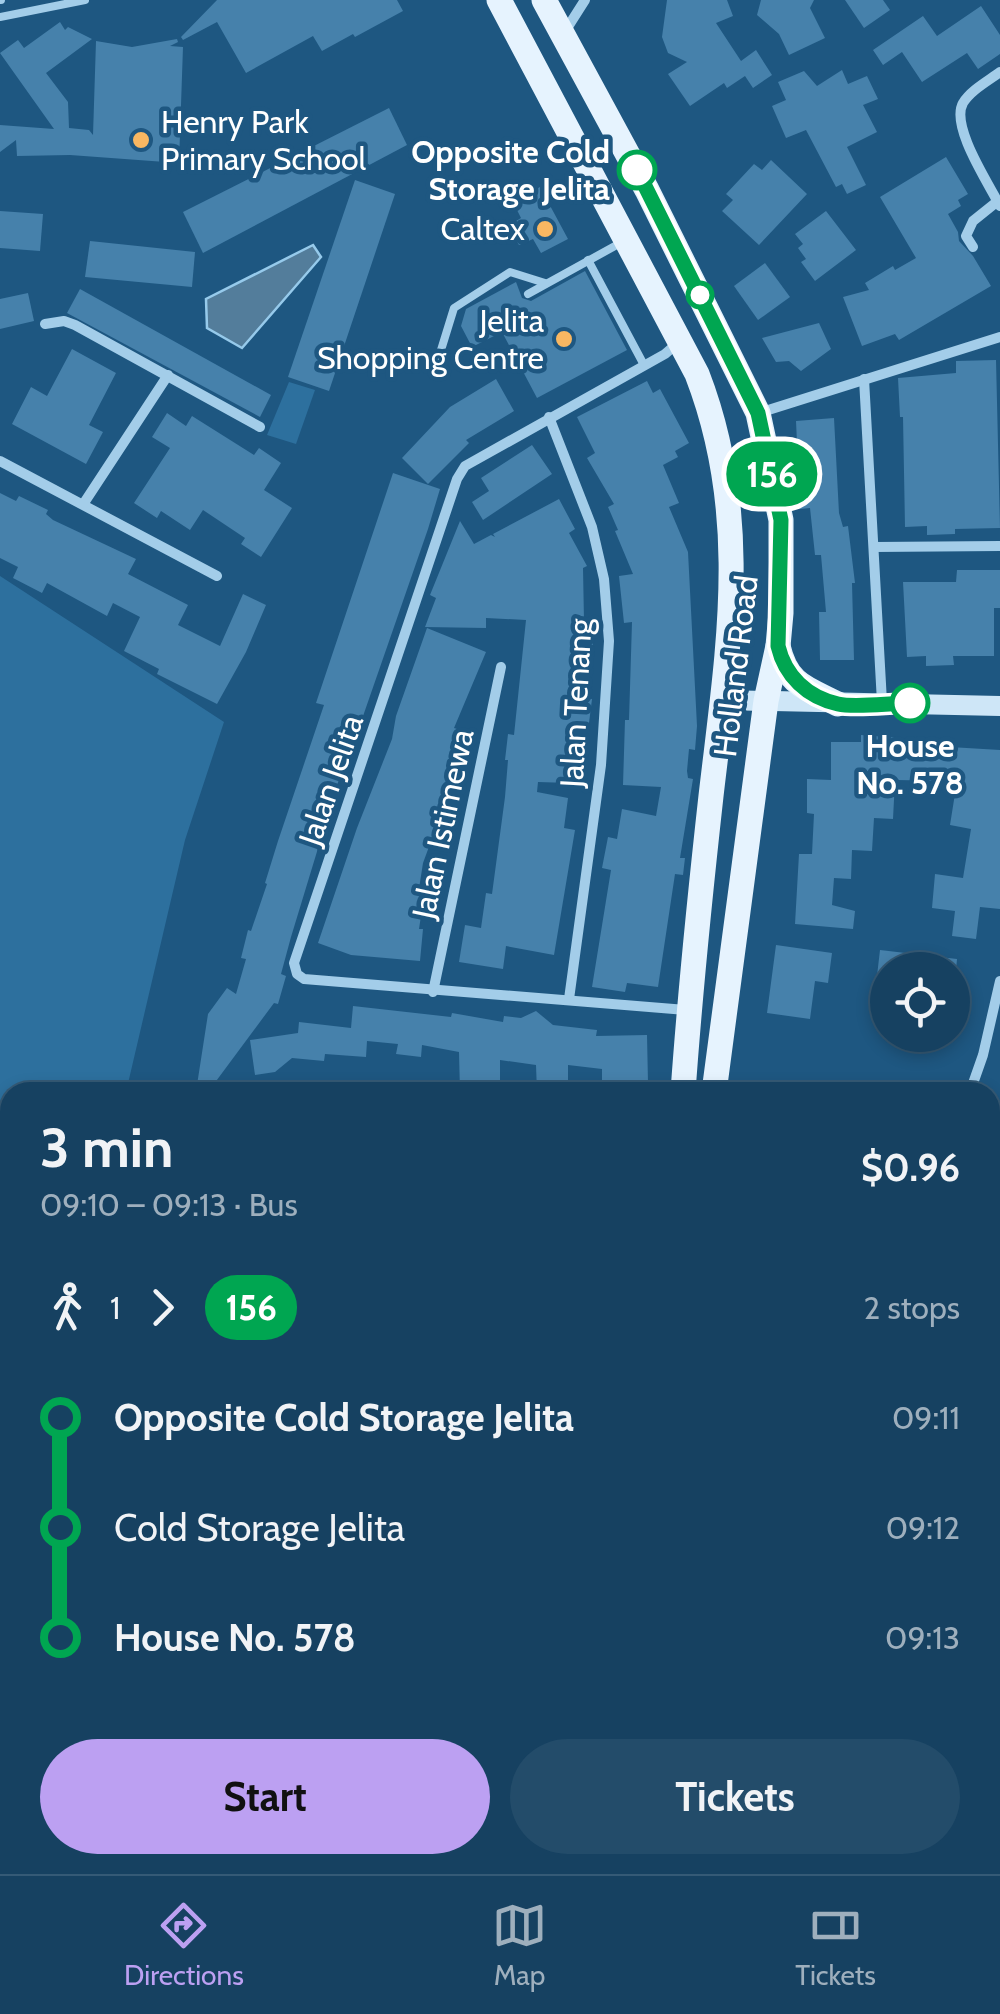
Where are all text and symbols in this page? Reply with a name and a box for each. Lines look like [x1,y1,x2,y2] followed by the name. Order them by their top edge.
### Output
[161,102,367,178] place label: Henry Park Primary School
[130,129,152,151] marker: Henry Park Primary School
[411,132,610,208] place label: Opposite Cold Storage Jelita
[618,151,656,189] marker: Opposite Cold Storage Jelita
[440,209,525,248] place label: Caltex
[534,218,556,240] marker: Caltex
[687,282,713,308] unlabelled marker
[317,301,545,377] place label: Jelita Shopping Centre
[553,328,575,350] marker: Jelita Shopping Centre
[714,442,830,506] line badge: 156
[746,453,798,496] text: 156
[705,573,766,759] street label: Holland Road
[552,616,599,789] street label: Jalan Tenang
[891,684,929,722] marker: House No. 578
[290,709,371,851] street label: Jalan Jelita
[403,725,482,923] street label: Jalan Istimewa
[856,726,964,802] place label: House No. 578
[870,952,970,1052] map controls
[870,952,970,1052] button: locate
[40,1114,173,1181] text: 3 min
[861,1144,960,1191] text: $0.96
[40,1185,298,1224] text: 09:10 – 09:13 · Bus
[40,1280,95,1335] icon: walk
[135,1280,190,1335] icon: forward
[225,1286,277,1329] text: 156
[110,1288,120,1327] text: 1
[863,1288,960,1327] text: 2 stops
[114,1394,574,1441] text: Opposite Cold Storage Jelita
[892,1398,960,1437] text: 09:11
[114,1504,405,1551] text: Cold Storage Jelita
[886,1508,960,1547] text: 09:12
[114,1614,356,1661] text: House No. 578
[885,1618,960,1657] text: 09:13
[40,1739,490,1854] button: Start
[510,1739,960,1854] button: Tickets
[124,1898,244,1992] tab: Directions
[492,1898,547,1992] tab: Map
[795,1898,876,1992] tab: Tickets

